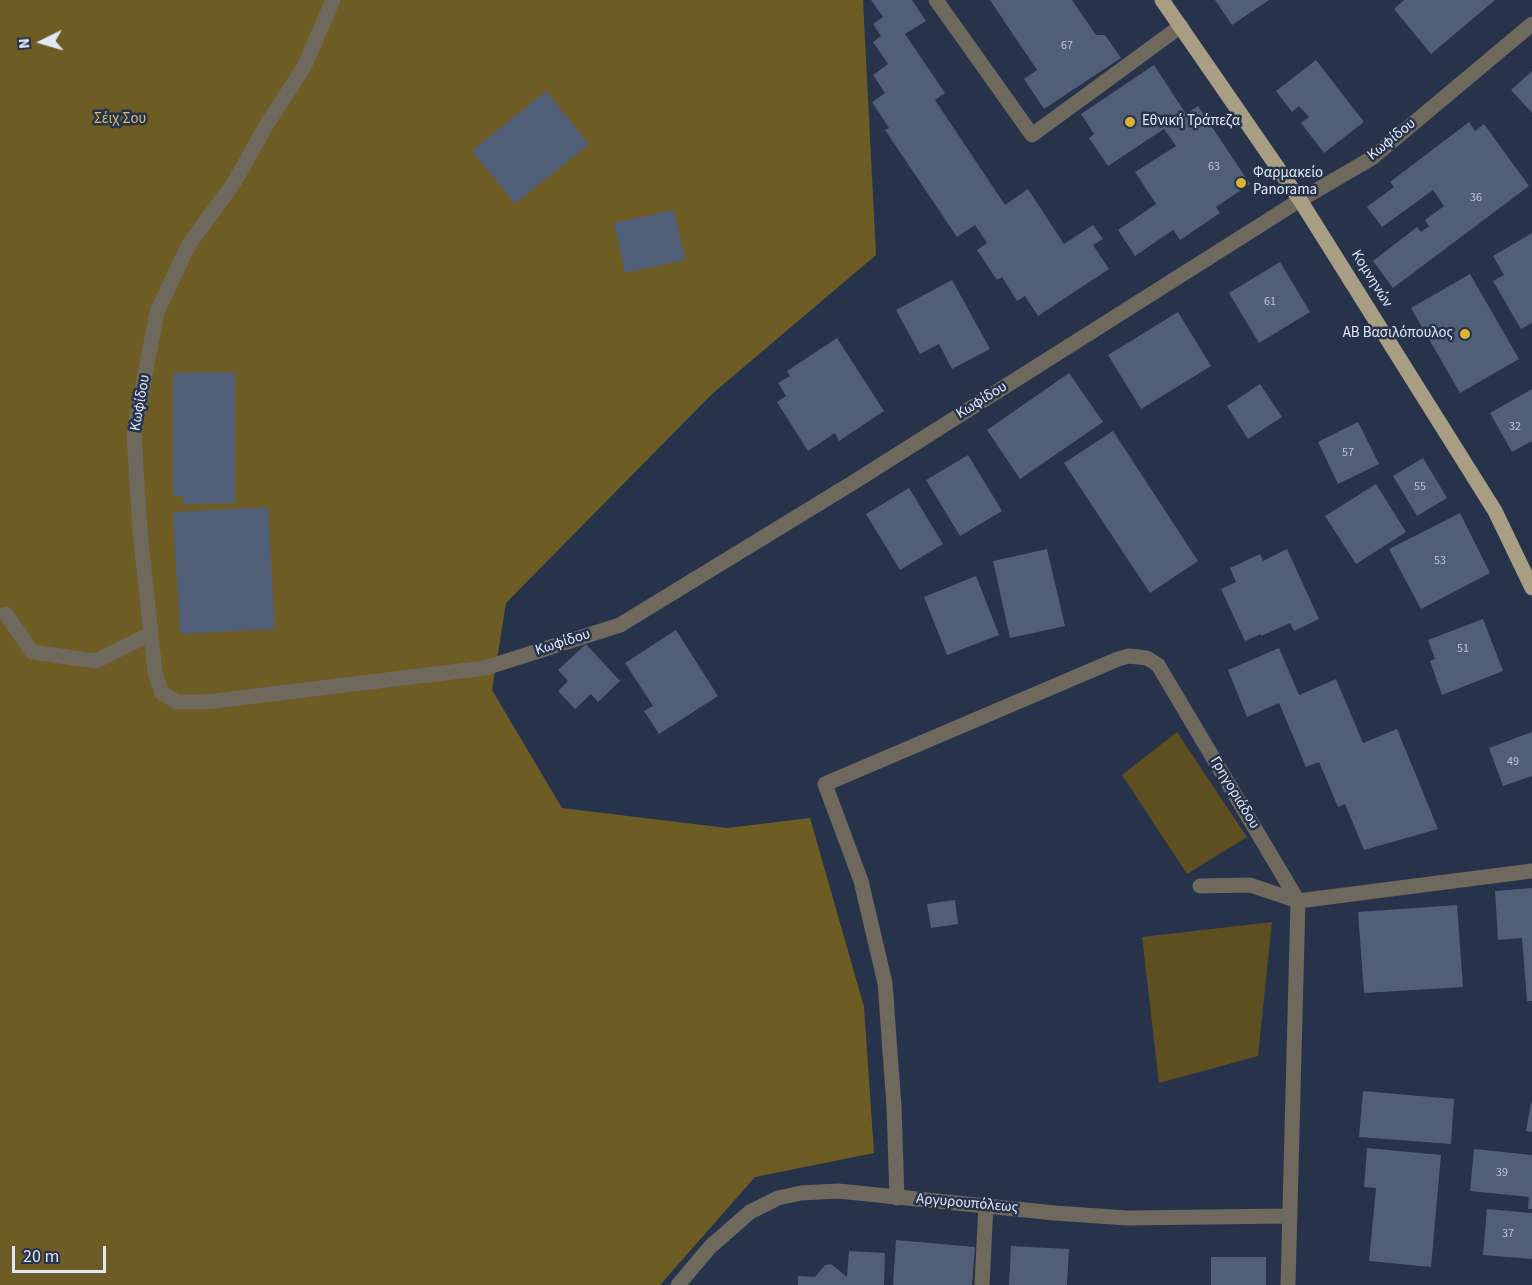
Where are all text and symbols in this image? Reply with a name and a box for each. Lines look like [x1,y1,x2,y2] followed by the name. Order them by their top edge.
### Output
[12,12,72,72] north arrow
[13,37,35,50] text: N
[1061,39,1073,53] house number: 67
[94,111,146,129] park label: Σέιχ Σου
[1142,113,1240,131] place label: Εθνική Τράπεζα
[1123,115,1137,129] marker: Εθνική Τράπεζα
[1364,115,1420,165] street label: Κωφίδου
[1208,160,1220,174] house number: 63
[1253,165,1323,200] place label: Φαρμακείο Panorama
[1234,176,1248,190] marker: Φαρμακείο Panorama
[1470,191,1482,205] house number: 36
[1346,247,1396,311] street label: Κομνηνών
[1264,295,1276,309] house number: 61
[1343,325,1453,343] place label: ΑΒ Βασιλόπουλος
[1458,327,1472,341] marker: ΑΒ Βασιλόπουλος
[127,373,155,433] street label: Κωφίδου
[953,378,1011,424] street label: Κωφίδου
[1509,420,1521,434] house number: 32
[1342,446,1354,460] house number: 57
[1414,480,1426,494] house number: 55
[1434,554,1446,568] house number: 53
[533,626,593,660] street label: Κωφίδου
[1457,642,1469,656] house number: 51
[1205,754,1263,832] street label: Γρηγοριάδου
[1507,755,1519,769] house number: 49
[1496,1166,1508,1180] house number: 39
[915,1191,1019,1217] street label: Αργυρουπόλεως
[1502,1227,1514,1241] house number: 37
[15,1234,110,1272] scale bar
[23,1244,59,1269] text: 20 m

